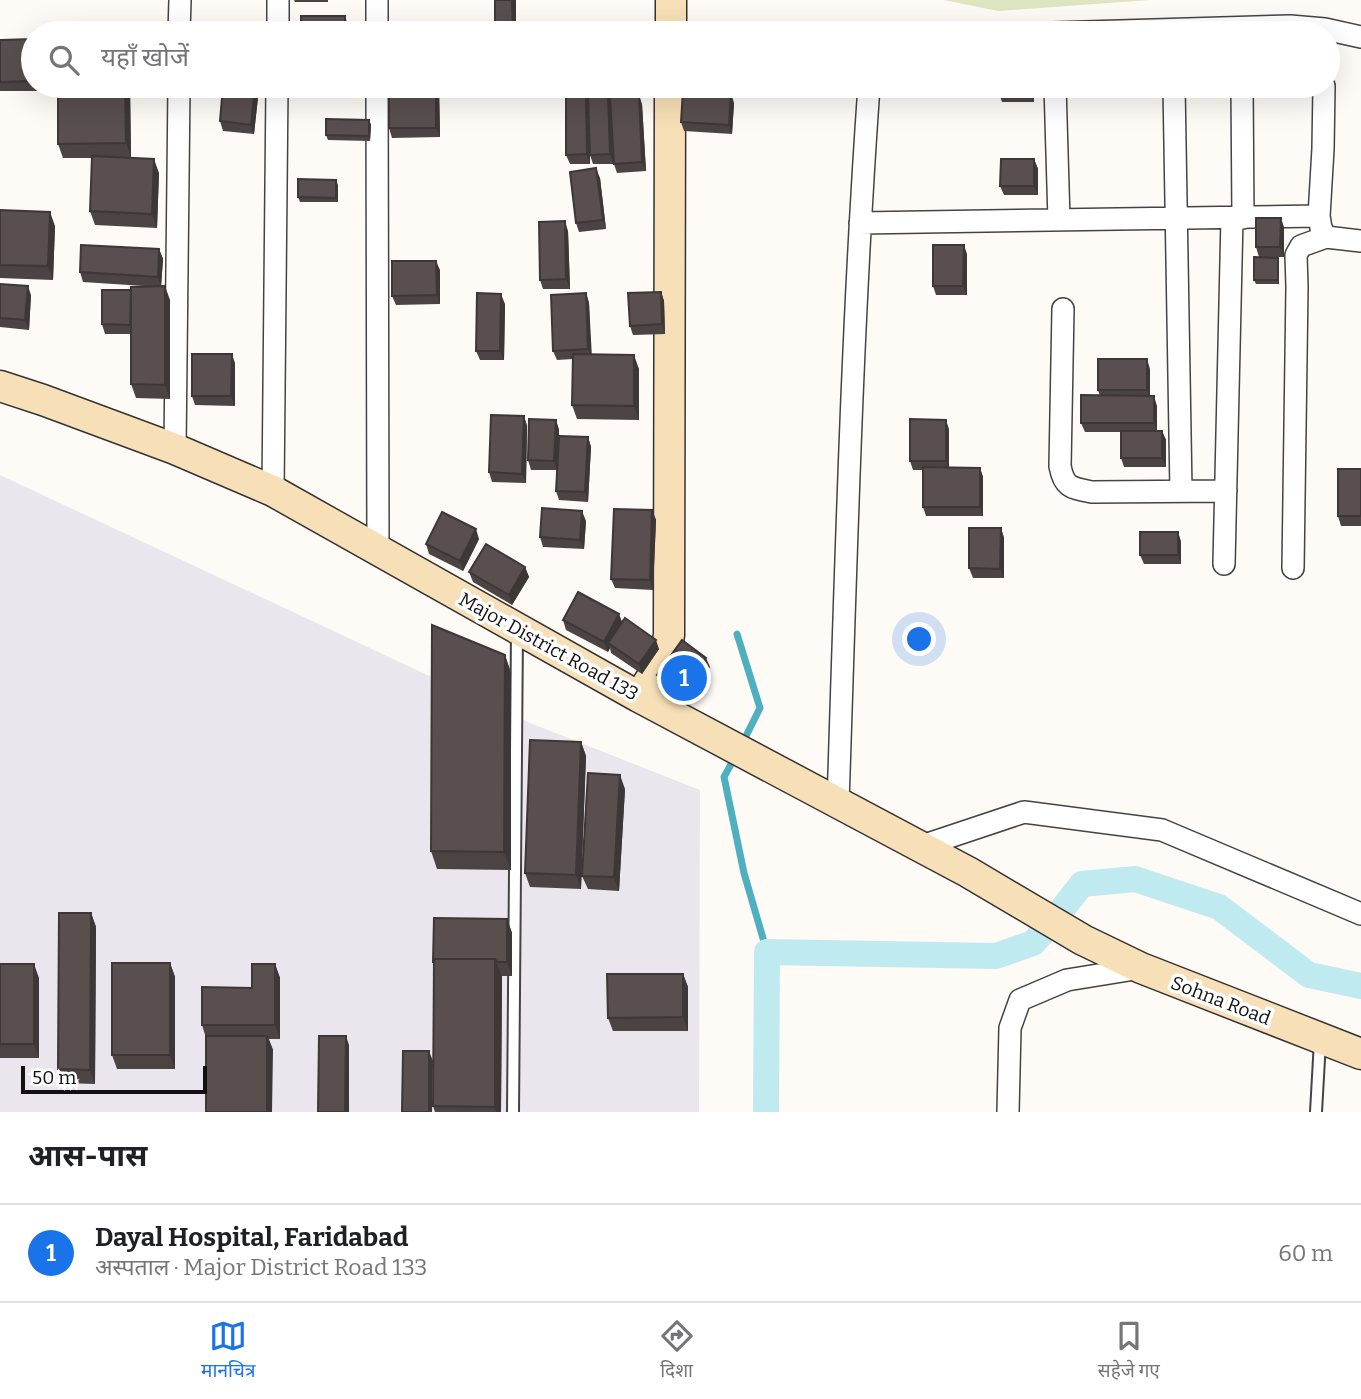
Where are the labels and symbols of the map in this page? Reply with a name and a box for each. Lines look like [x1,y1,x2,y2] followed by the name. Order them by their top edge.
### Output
[455,587,643,705] street label: Major District Road 133
[902,622,936,656] your location
[661,652,707,704] pin: 1
[1168,971,1274,1030] street label: Sohna Road
[21,1063,206,1095] scale bar

